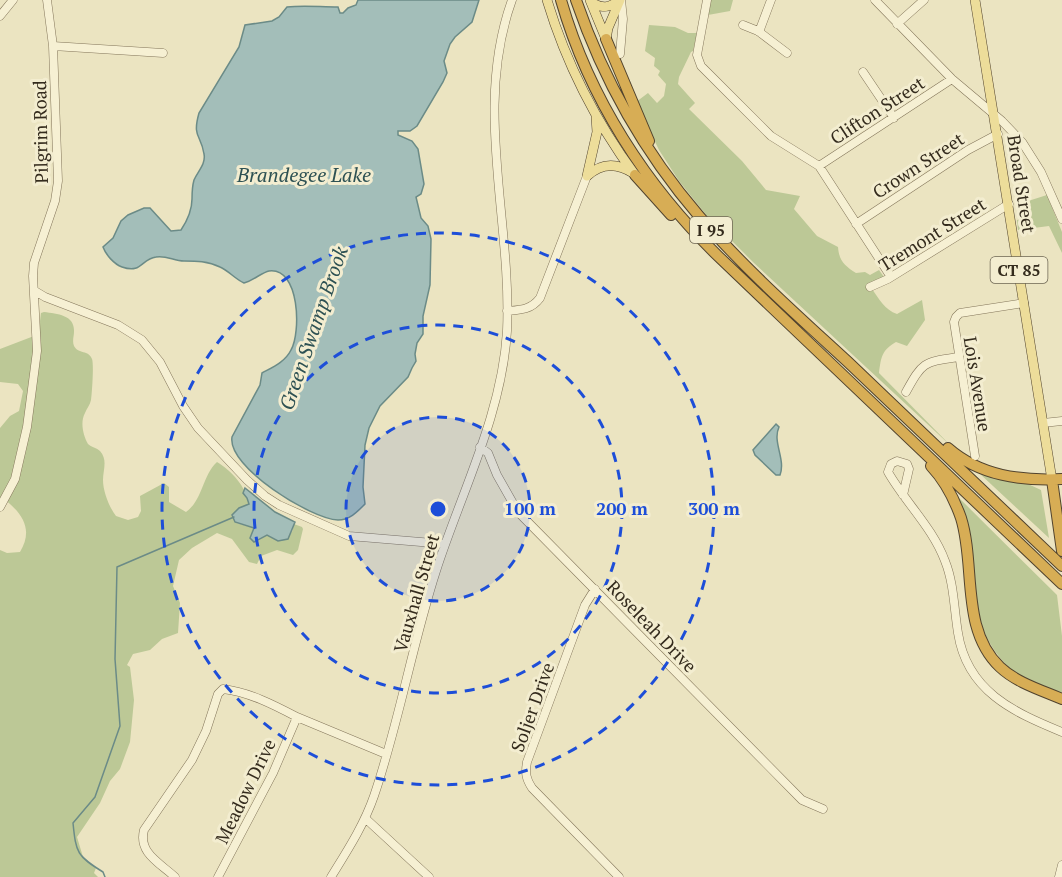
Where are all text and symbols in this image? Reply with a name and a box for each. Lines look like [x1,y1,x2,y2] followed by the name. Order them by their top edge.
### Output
[825,70,929,150] street label: Clifton Street
[27,80,53,184] street label: Pilgrim Road
[868,126,969,204] street label: Crown Street
[1002,133,1042,235] street label: Broad Street
[236,161,371,188] water label: Brandegee Lake
[874,191,990,276] street label: Tremont Street
[690,217,732,243] road number: I 95
[272,242,354,414] water label: Green Swamp Brook
[990,257,1048,283] road number: CT 85
[959,335,997,433] street label: Lois Avenue
[504,496,556,520] text: 100 m
[596,496,648,520] text: 200 m
[688,496,740,520] text: 300 m
[428,499,448,519] centre of rings
[388,531,445,655] street label: Vauxhall Street
[602,575,702,677] street label: Roseleah Drive
[505,659,559,755] street label: Soljer Drive
[209,735,281,847] street label: Meadow Drive

